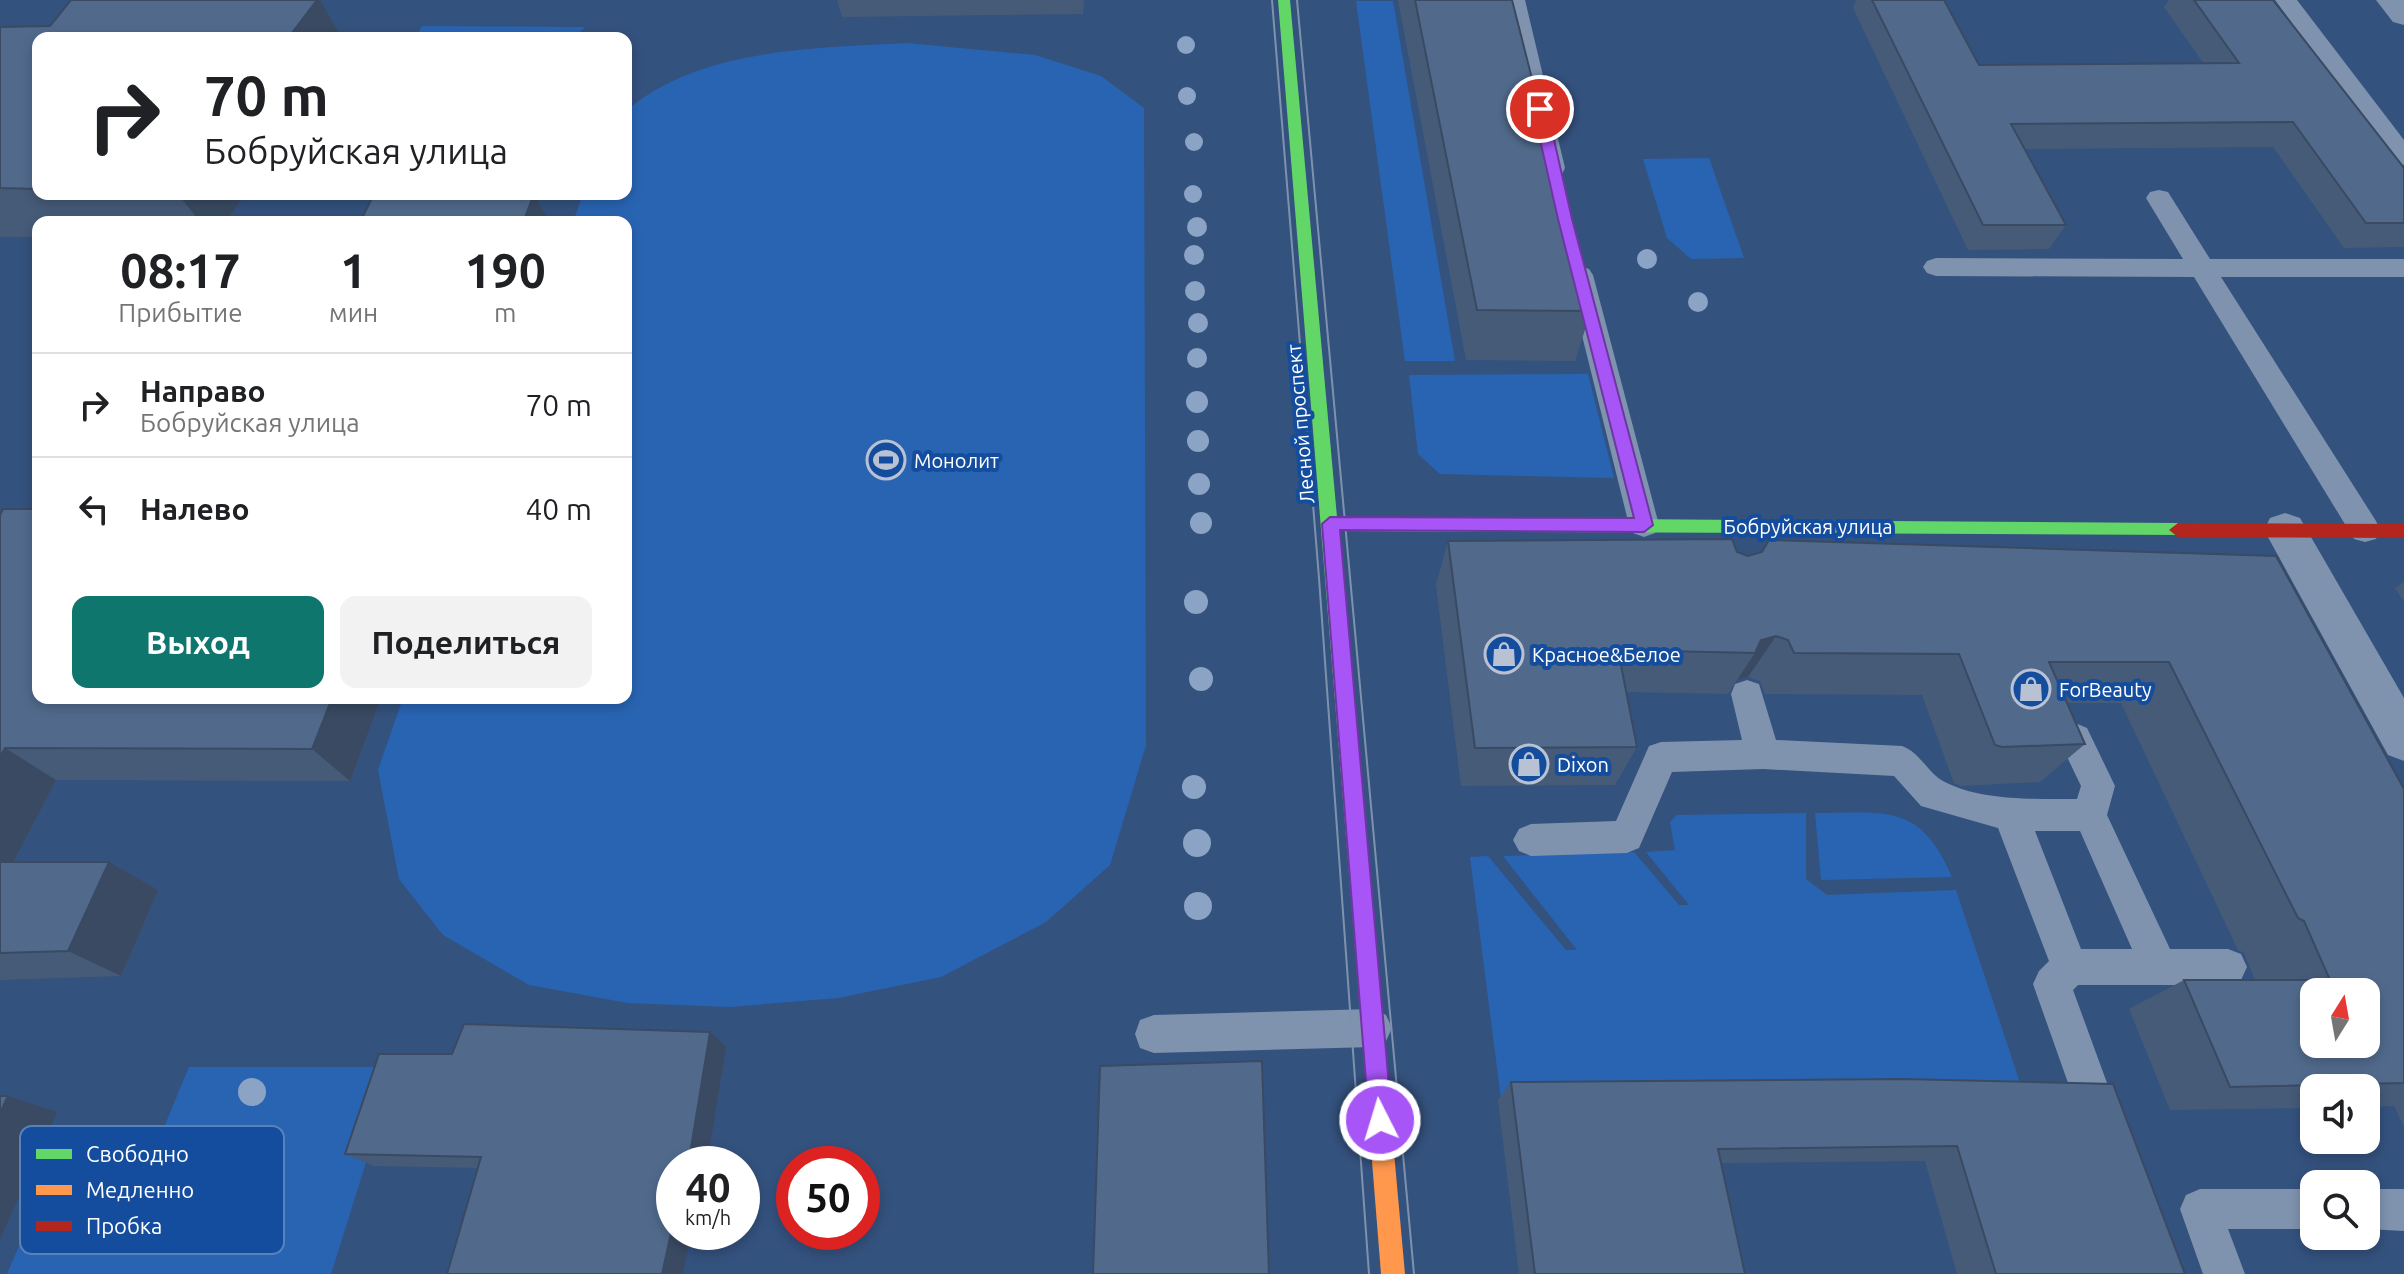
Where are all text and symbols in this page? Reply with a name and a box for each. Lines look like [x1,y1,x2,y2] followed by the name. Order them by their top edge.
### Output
[72,64,176,168] icon: right
[204,64,329,127] text: 70 m
[1506,75,1574,143] pin
[1518,87,1562,131] icon: arrive
[204,130,508,171] text: Бобруйская улица
[120,243,240,297] text: 08:17
[340,243,367,297] text: 1
[465,243,546,297] text: 190
[118,298,243,327] text: Прибытие
[329,298,378,327] text: мин
[494,298,516,327] text: m
[1282,343,1318,505] street label: Лесной проспект
[140,374,266,408] text: Направо
[72,383,116,427] icon: right
[525,388,592,422] text: 70 m
[140,408,360,437] text: Бобруйская улица
[865,439,907,481] sports icon: Монолит
[914,449,999,472] place label: Монолит
[72,487,116,531] icon: left
[140,492,250,526] text: Налево
[525,492,592,526] text: 40 m
[1724,515,1892,538] street label: Бобруйская улица
[72,596,324,688] button: Выход
[340,596,592,688] button: Поделиться
[1483,633,1525,675] shop icon: Красное&Белое
[1532,643,1681,666] place label: Красное&Белое
[2010,668,2052,710] shop icon: ForBeauty
[2059,678,2152,701] place label: ForBeauty
[1508,743,1550,785] shop icon: Dixon
[1557,753,1609,776] place label: Dixon
[2300,978,2380,1058] north arrow
[2300,978,2380,1250] map controls
[2300,1074,2380,1154] button: sound
[1338,1078,1422,1162] position arrow
[20,1126,284,1254] legend
[86,1141,189,1166] text: Свободно
[776,1146,880,1250] speed limit sign: 50
[685,1165,731,1210] text: 40
[2300,1170,2380,1250] button: search
[86,1177,194,1202] text: Медленно
[685,1206,731,1229] text: km/h
[86,1213,162,1238] text: Пробка

